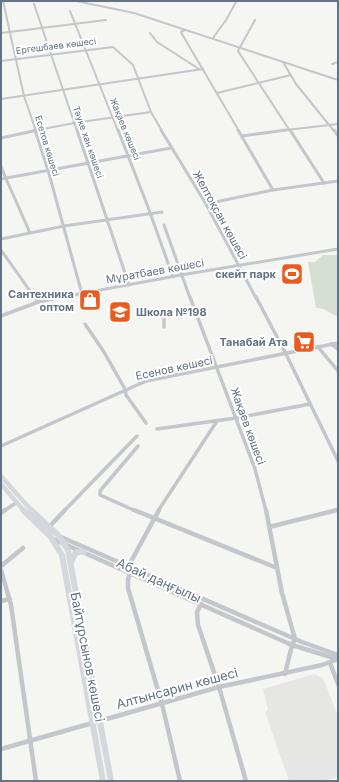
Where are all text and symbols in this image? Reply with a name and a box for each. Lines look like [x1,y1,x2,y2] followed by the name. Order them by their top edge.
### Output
[15,35,97,56] street label: Ергешбаев көшесі
[108,96,143,162] street label: Жақаев көшесі
[71,104,106,179] street label: Тәуке хан көшесі
[33,114,62,178] street label: Есетов көшесі
[190,168,250,262] street label: Желтоқсан көшесі
[105,255,205,287] street label: Мұратбаев көшесі
[279,261,305,287] sports icon: скейт парк
[215,267,277,281] place label: скейт парк
[8,287,74,314] place label: Сантехника оптом
[77,287,103,313] shop icon: Сантехника оптом
[107,299,133,325] school or university icon: Школа №198
[136,305,207,319] place label: Школа №198
[291,329,317,355] supermarket icon: Танабай Ата
[220,335,288,349] place label: Танабай Ата
[134,353,214,383] street label: Есенов көшесі
[228,386,268,466] street label: Жақаев көшесі
[114,554,204,606] street label: Абай даңғылы
[68,591,108,723] street label: Байтұрсынов көшесі
[114,664,240,712] street label: Алтынсарин көшесі

